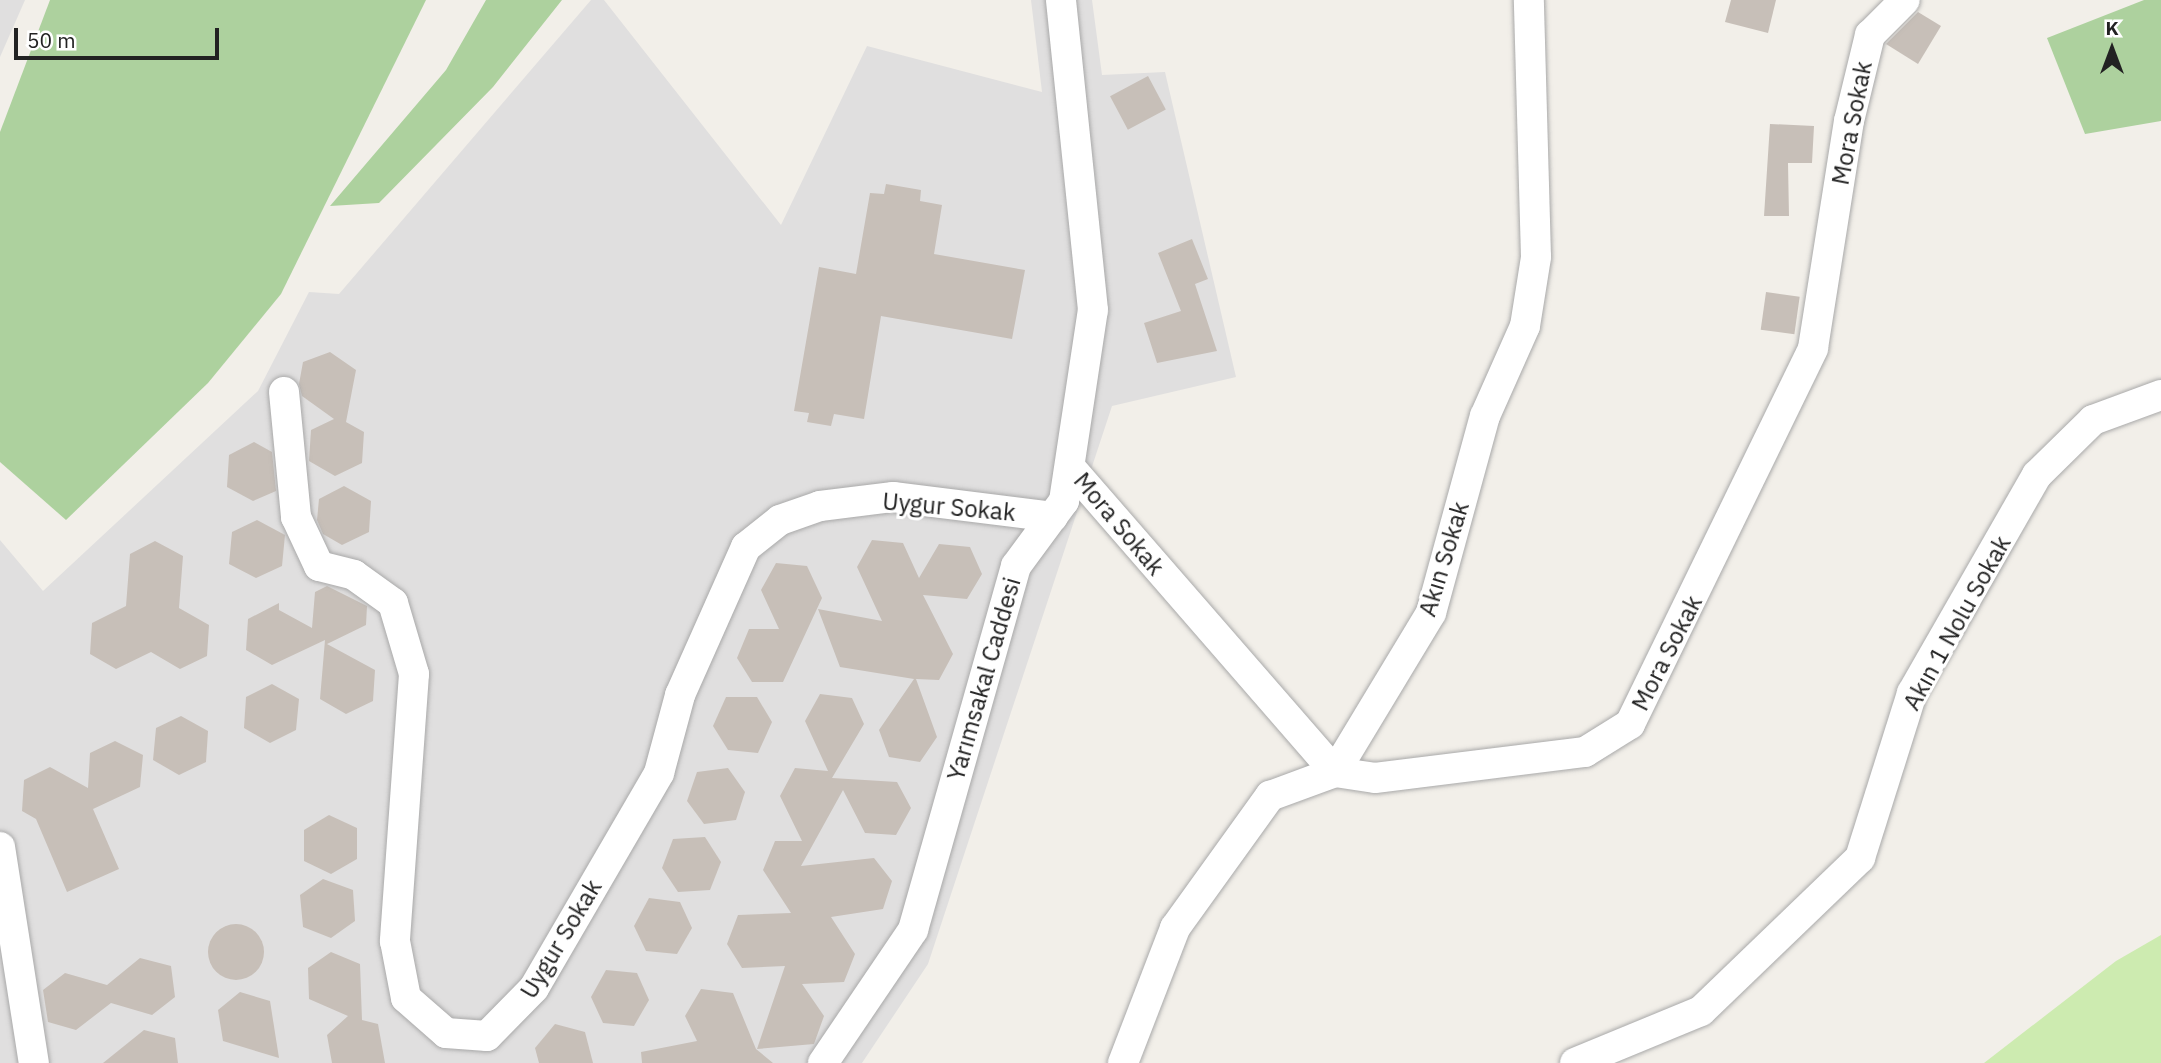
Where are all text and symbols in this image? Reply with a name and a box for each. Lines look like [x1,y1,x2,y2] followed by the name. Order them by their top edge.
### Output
[18,14,222,58] scale bar
[2077,14,2147,84] north arrow
[2105,16,2119,40] text: K
[27,26,76,54] text: 50 m
[1826,59,1878,187] street label: Mora Sokak
[1068,467,1170,581] street label: Mora Sokak
[881,487,1017,527] street label: Uygur Sokak
[1413,498,1475,620] street label: Akın Sokak
[1897,531,2017,715] street label: Akın 1 Nolu Sokak
[941,574,1027,784] street label: Yarımsakal Caddesi
[1626,591,1708,715] street label: Mora Sokak
[514,874,608,1004] street label: Uygur Sokak

